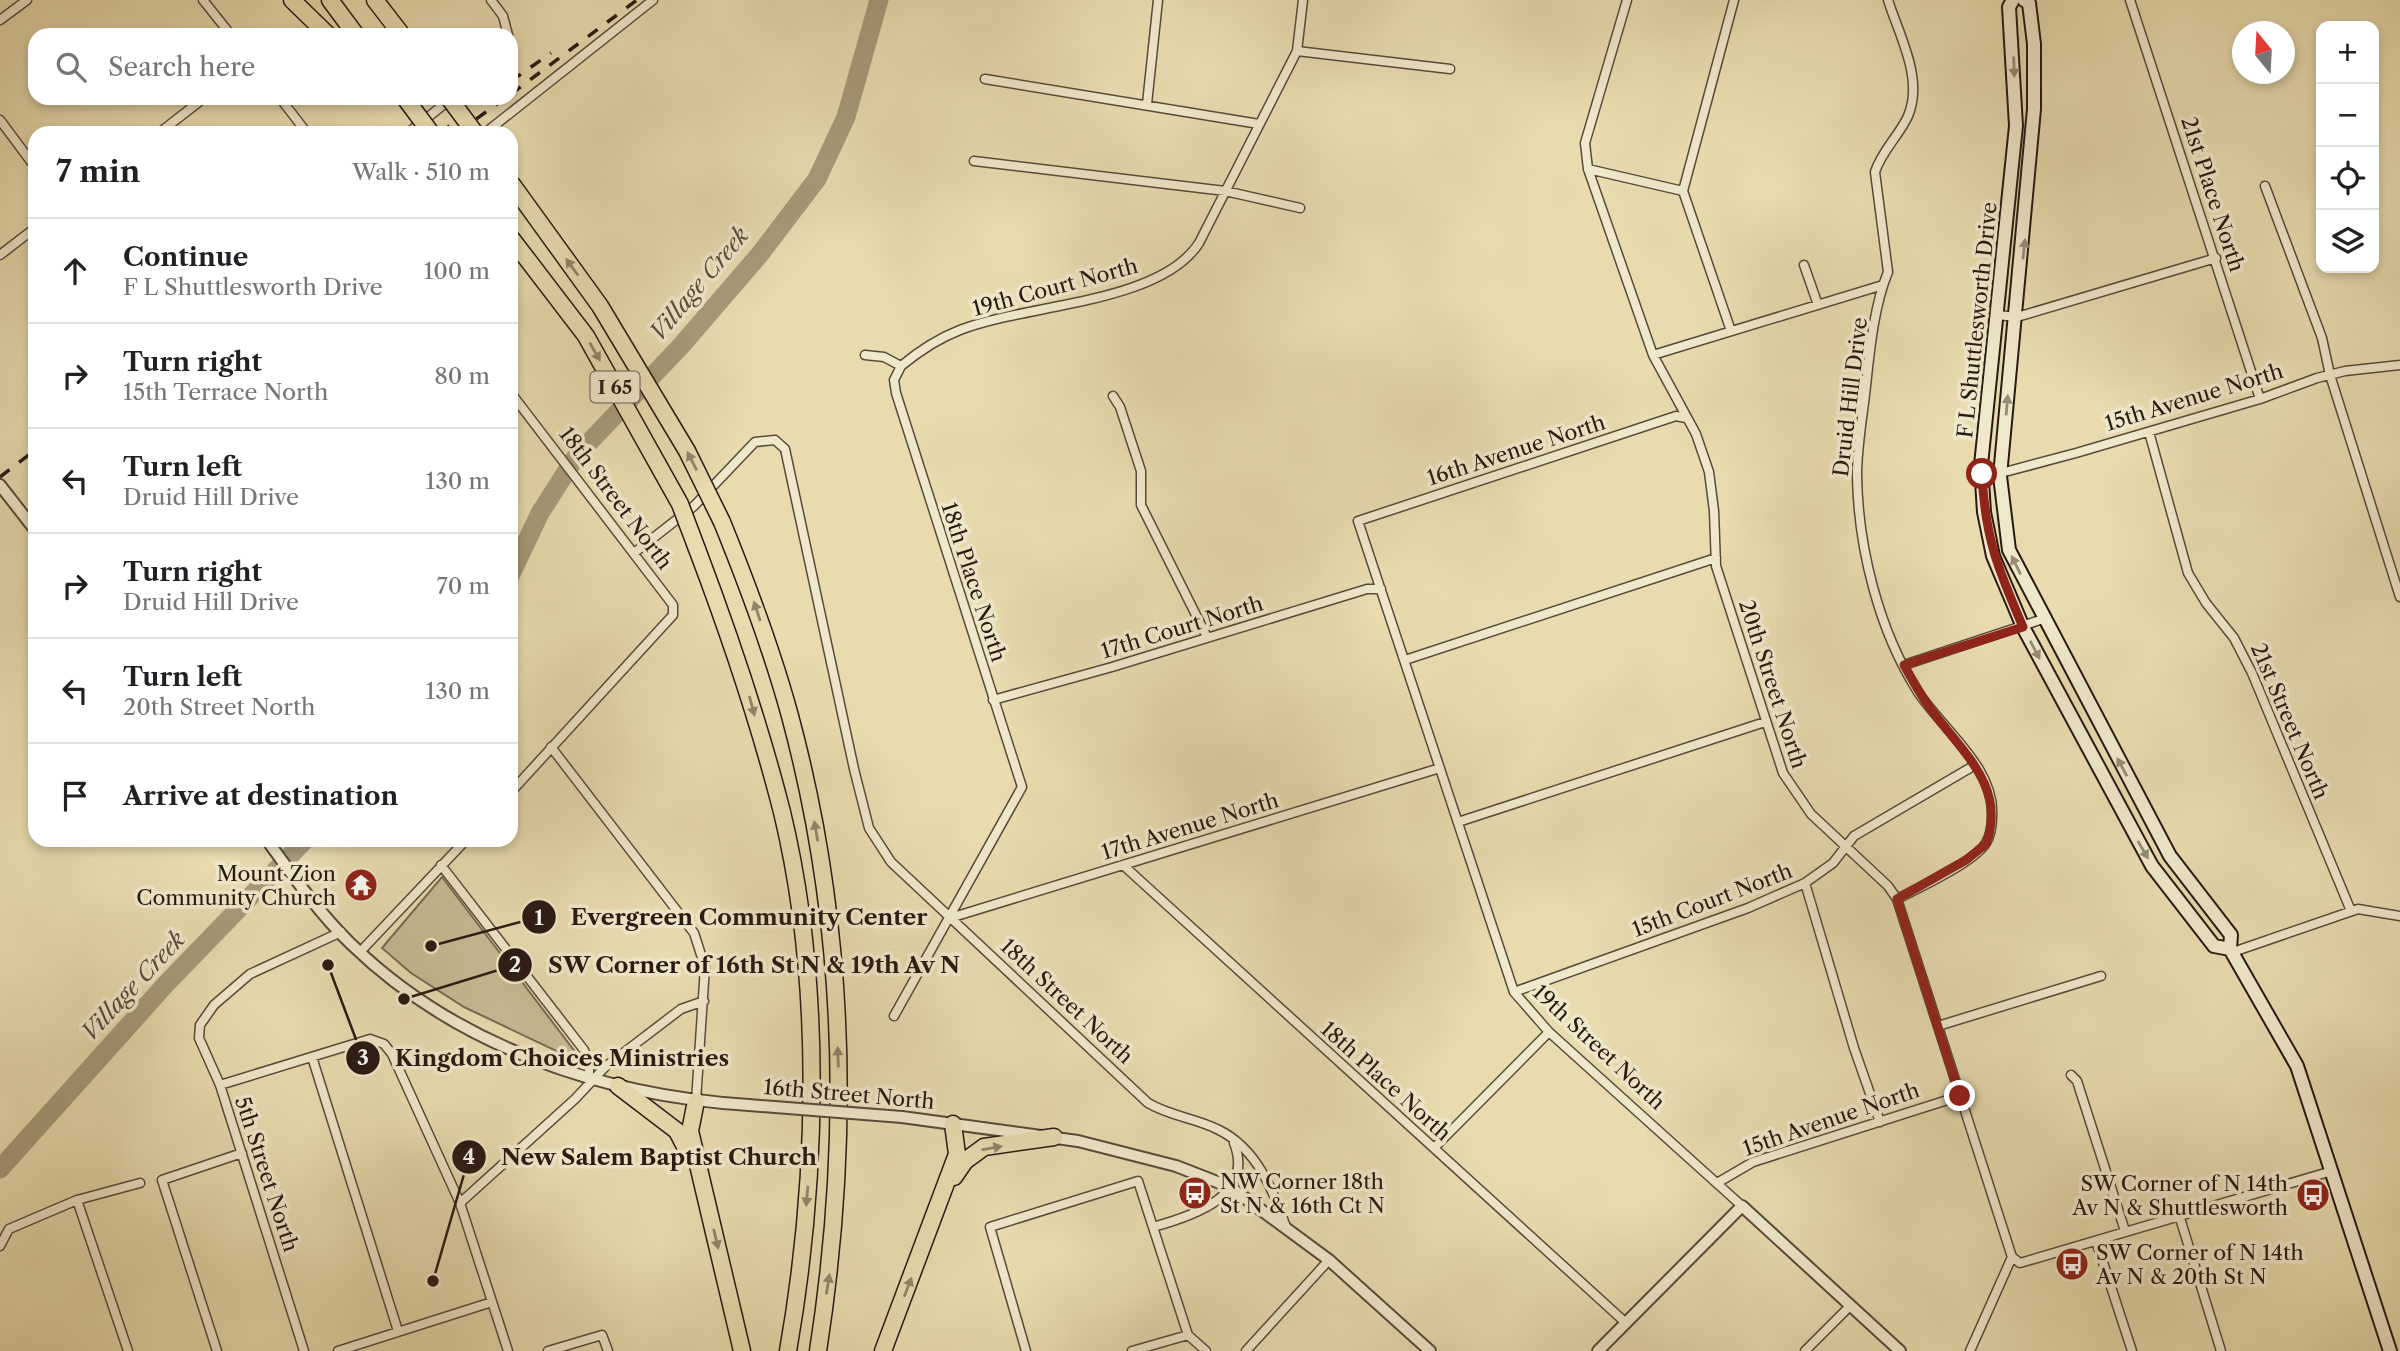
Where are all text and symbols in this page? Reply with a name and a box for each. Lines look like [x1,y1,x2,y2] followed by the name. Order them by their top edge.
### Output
[2232,21,2295,84] north arrow
[2316,21,2379,273] map controls
[2316,21,2379,84] button: +
[28,28,518,105] search box
[52,48,90,86] icon: search
[108,51,255,83] text: Search here
[2009,56,2020,78] one-way arrow
[2316,84,2379,147] button: −
[2176,113,2250,275] street label: 21st Place North
[2316,147,2379,210] button: locate
[56,153,140,190] text: 7 min
[352,158,490,186] text: Walk · 510 m
[1952,201,2002,439] street label: F L Shuttlesworth Drive
[2316,210,2379,273] button: layers
[643,221,755,346] water label: Village Creek
[2018,238,2029,260] one-way arrow
[123,241,248,273] text: Continue
[56,252,94,290] icon: ahead
[970,253,1140,321] street label: 19th Court North
[424,257,490,285] text: 100 m
[565,258,579,277] one-way arrow
[123,273,383,301] text: F L Shuttlesworth Drive
[1828,316,1872,478] street label: Druid Hill Drive
[589,342,601,361] one-way arrow
[123,346,262,378] text: Turn right
[56,357,94,395] icon: right
[2102,358,2286,436] street label: 15th Avenue North
[434,362,490,390] text: 80 m
[590,372,640,402] road number: I 65
[123,378,328,406] text: 15th Terrace North
[2002,393,2013,415] one-way arrow
[1424,409,1608,491] street label: 16th Avenue North
[554,422,678,574] street label: 18th Street North
[123,451,242,483] text: Turn left
[686,451,697,471] one-way arrow
[1966,458,1997,489] route start
[56,462,94,500] icon: left
[426,467,490,495] text: 130 m
[123,483,299,511] text: Druid Hill Drive
[936,499,1012,665] street label: 18th Place North
[2011,555,2022,575] one-way arrow
[123,556,262,588] text: Turn right
[56,567,94,605] icon: right
[437,572,490,600] text: 70 m
[123,588,299,616] text: Druid Hill Drive
[1098,590,1266,664] street label: 17th Court North
[1734,597,1812,771] street label: 20th Street North
[751,600,762,621] one-way arrow
[2246,639,2334,803] street label: 21st Street North
[2029,640,2041,660] one-way arrow
[123,661,242,693] text: Turn left
[56,672,94,710] icon: left
[426,677,490,705] text: 130 m
[123,693,316,721] text: 20th Street North
[748,696,758,717] one-way arrow
[2116,757,2128,776] one-way arrow
[56,777,94,815] icon: arrive
[123,780,398,812] text: Arrive at destination
[1098,787,1282,865] street label: 17th Avenue North
[810,820,821,842] one-way arrow
[2137,840,2149,860] one-way arrow
[1628,858,1796,942] street label: 15th Court North
[136,861,336,910] place label: Mount Zion Community Church
[342,866,380,904] temple icon: Mount Zion Community Church
[522,895,942,939] callout: Evergreen Community Center
[570,903,928,931] text: Evergreen Community Center
[534,905,544,930] text: 1
[75,925,191,1047] water label: Village Creek
[996,933,1138,1069] street label: 18th Street North
[497,943,975,987] callout: SW Corner of 16th St N & 19th Av N
[548,951,960,979] text: SW Corner of 16th St N & 19th Av N
[509,952,521,977] text: 2
[1528,979,1670,1115] street label: 19th Street North
[1316,1016,1456,1146] street label: 18th Place North
[345,1036,743,1080] callout: Kingdom Choices Ministries
[395,1044,729,1072] text: Kingdom Choices Ministries
[357,1045,369,1070] text: 3
[833,1045,844,1067] one-way arrow
[762,1074,936,1114] street label: 16th Street North
[1740,1077,1922,1161] street label: 15th Avenue North
[1944,1080,1975,1111] route end
[230,1093,304,1255] street label: 5th Street North
[452,1135,832,1179] callout: New Salem Baptist Church
[982,1142,1004,1153] one-way arrow
[501,1143,817,1171] text: New Salem Baptist Church
[463,1144,475,1169] text: 4
[1220,1169,1385,1218] place label: NW Corner 18th St N & 16th Ct N
[2071,1171,2288,1220] place label: SW Corner of N 14th Av N & Shuttlesworth
[1176,1174,1214,1212] bus stop icon: NW Corner 18th St N & 16th Ct N
[2294,1176,2332,1214] bus stop icon: SW Corner of N 14th Av N & Shuttlesworth
[801,1186,812,1208] one-way arrow
[711,1228,722,1250] one-way arrow
[2095,1240,2304,1289] place label: SW Corner of N 14th Av N & 20th St N
[2053,1245,2091,1283] bus stop icon: SW Corner of N 14th Av N & 20th St N
[823,1272,834,1294] one-way arrow
[902,1277,913,1298] one-way arrow

